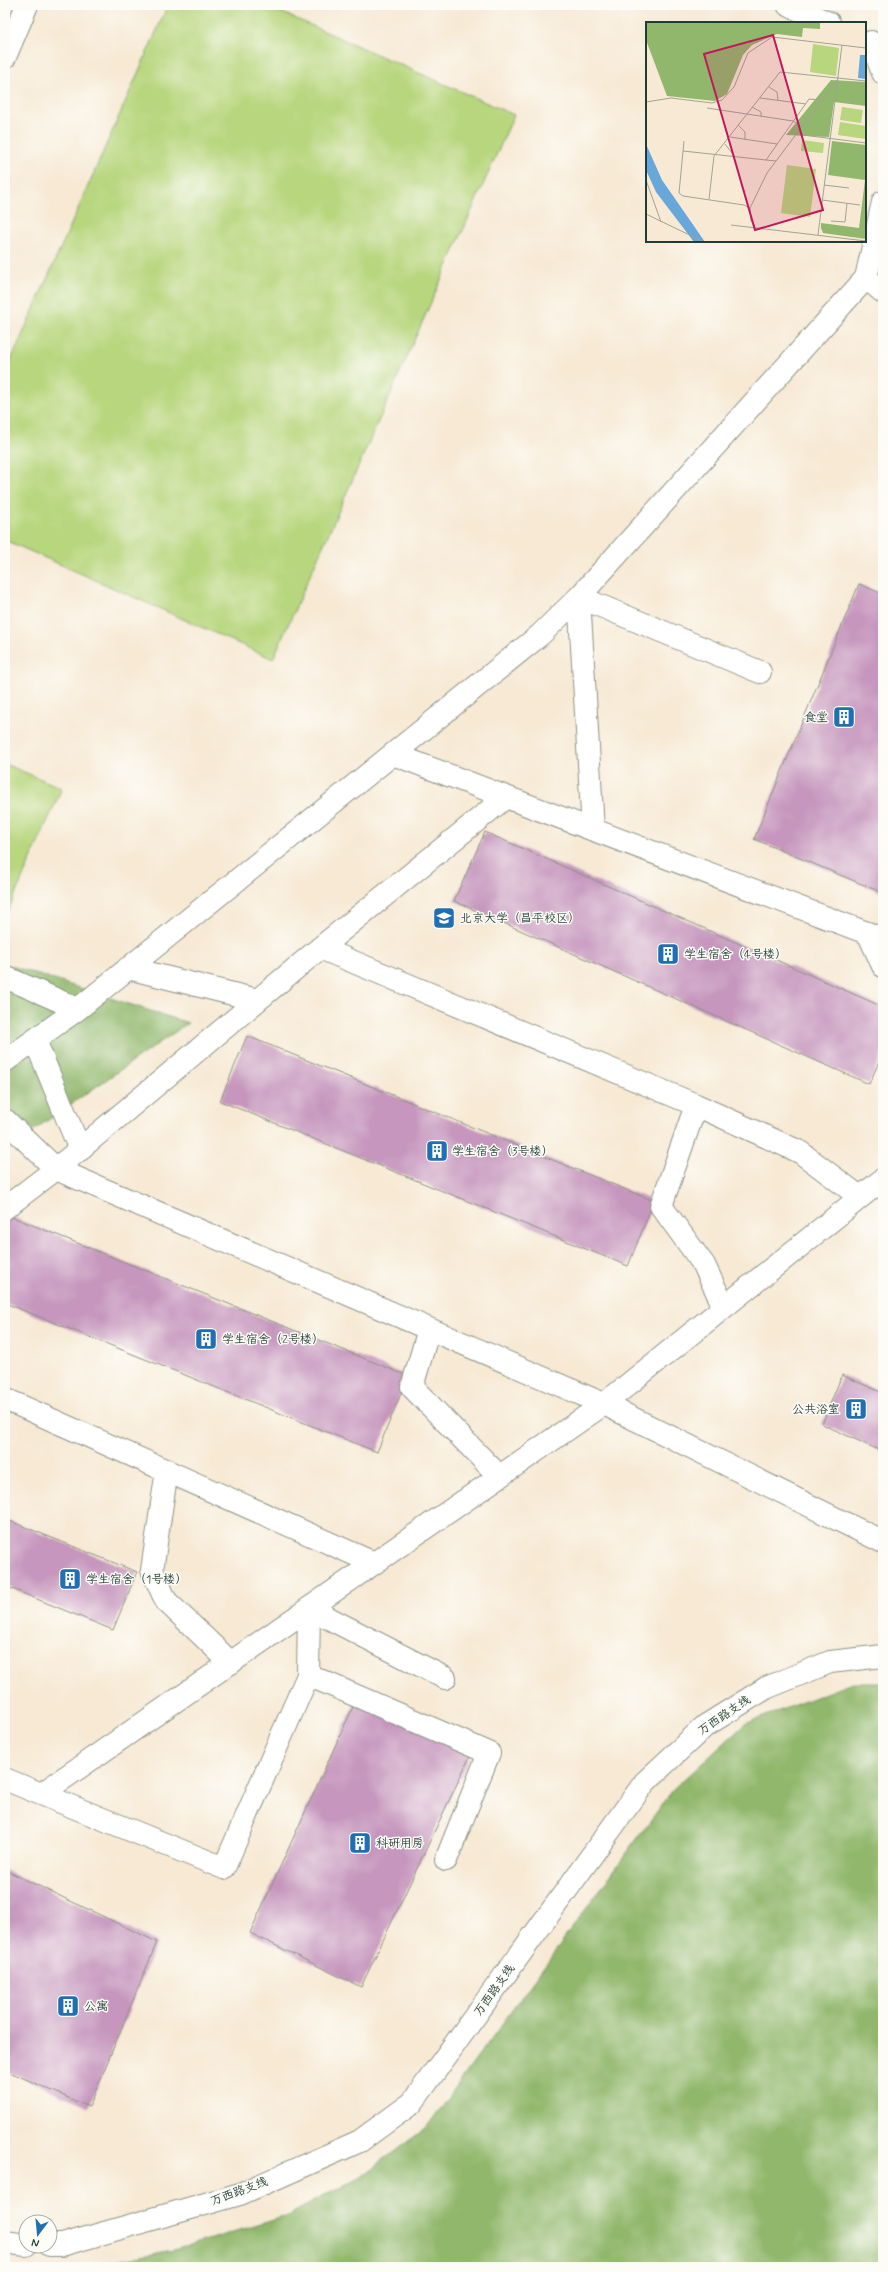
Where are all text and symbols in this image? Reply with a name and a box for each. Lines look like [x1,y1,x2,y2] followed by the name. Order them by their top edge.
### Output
[646,22,866,242] inset map
[831,704,857,730] building icon: 食堂
[804,710,828,726] place label: 食堂
[431,905,457,931] school or university icon: 北京大学（昌平校区）
[460,911,580,927] place label: 北京大学（昌平校区）
[655,941,681,967] building icon: 学生宿舍（4号楼）
[684,947,787,963] place label: 学生宿舍（4号楼）
[424,1138,450,1164] building icon: 学生宿舍（3号楼）
[452,1144,553,1160] place label: 学生宿舍（3号楼）
[193,1326,219,1352] building icon: 学生宿舍（2号楼）
[222,1332,324,1348] place label: 学生宿舍（2号楼）
[843,1396,869,1422] building icon: 公共浴室
[792,1402,840,1418] place label: 公共浴室
[57,1566,83,1592] building icon: 学生宿舍（1号楼）
[86,1572,187,1588] place label: 学生宿舍（1号楼）
[695,1692,754,1739] street label: 万西路支线
[347,1830,373,1856] building icon: 科研用房
[376,1836,424,1852] place label: 科研用房
[471,1962,519,2020] street label: 万西路支线
[55,1993,81,2019] building icon: 公寓
[84,1999,108,2015] place label: 公寓
[208,2174,270,2210] street label: 万西路支线
[18,2214,58,2254] north arrow
[30,2235,41,2250] text: N

